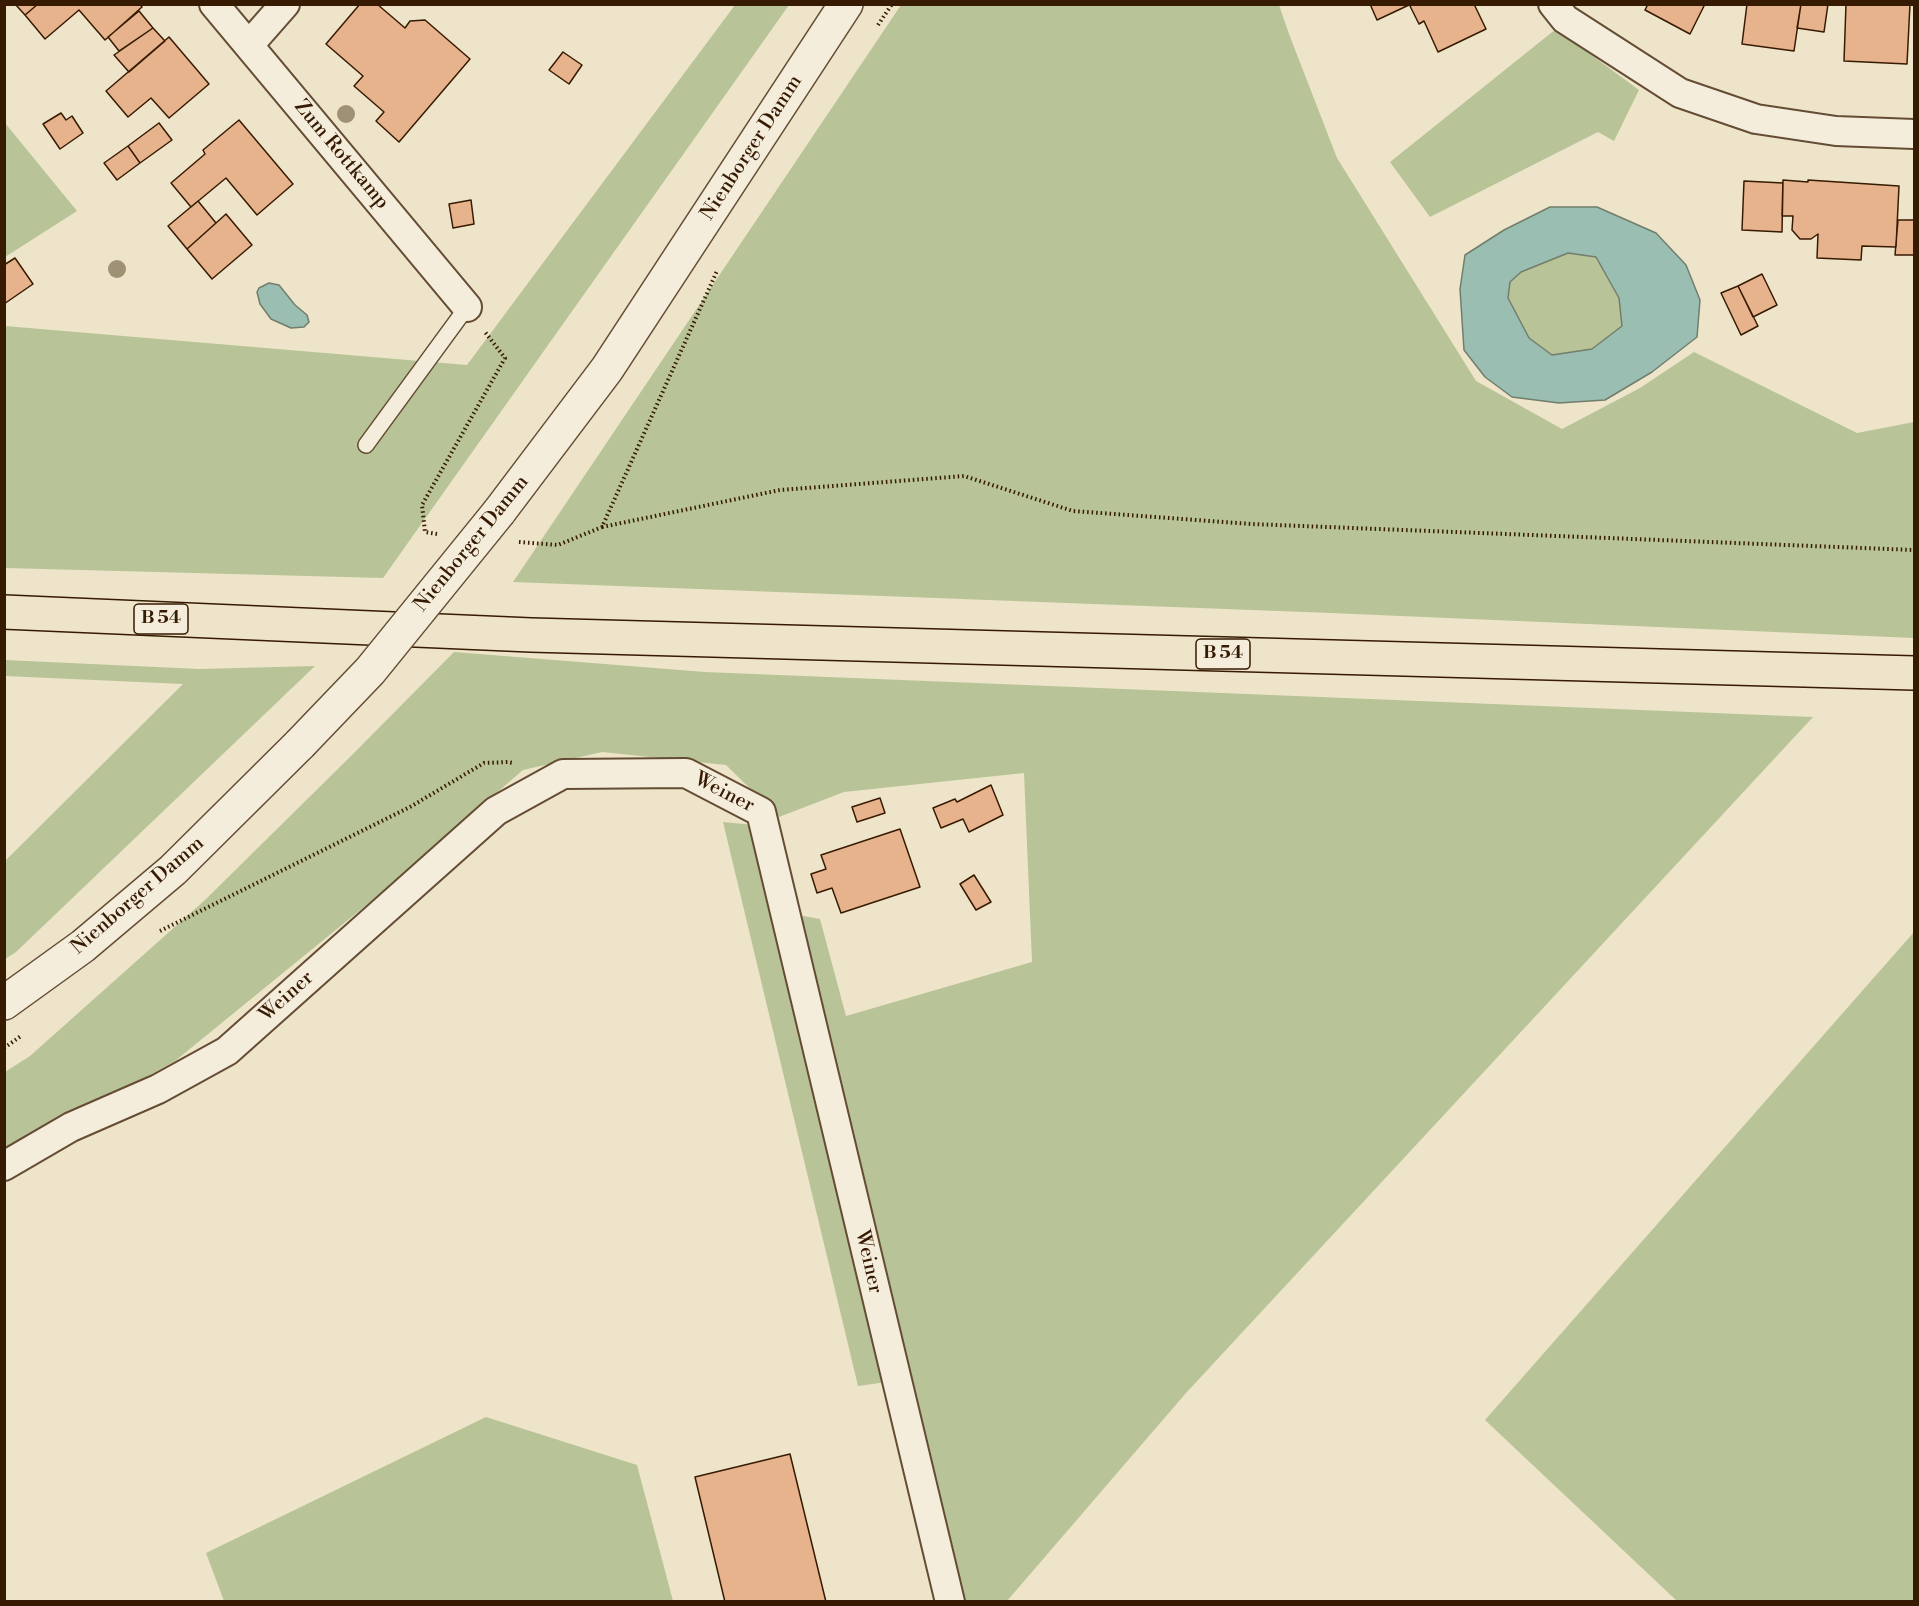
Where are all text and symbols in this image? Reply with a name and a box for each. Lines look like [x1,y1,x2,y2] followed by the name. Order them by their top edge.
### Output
[696,71,808,225] street label: Nienborger Damm
[288,96,394,214] street label: Zum Rottkamp
[410,471,534,617] street label: Nienborger Damm
[134,604,188,634] road number: B 54
[1196,639,1250,669] road number: B 54
[690,768,758,818] street label: Weiner
[67,832,209,960] street label: Nienborger Damm
[255,967,319,1027] street label: Weiner
[849,1228,887,1296] street label: Weiner

